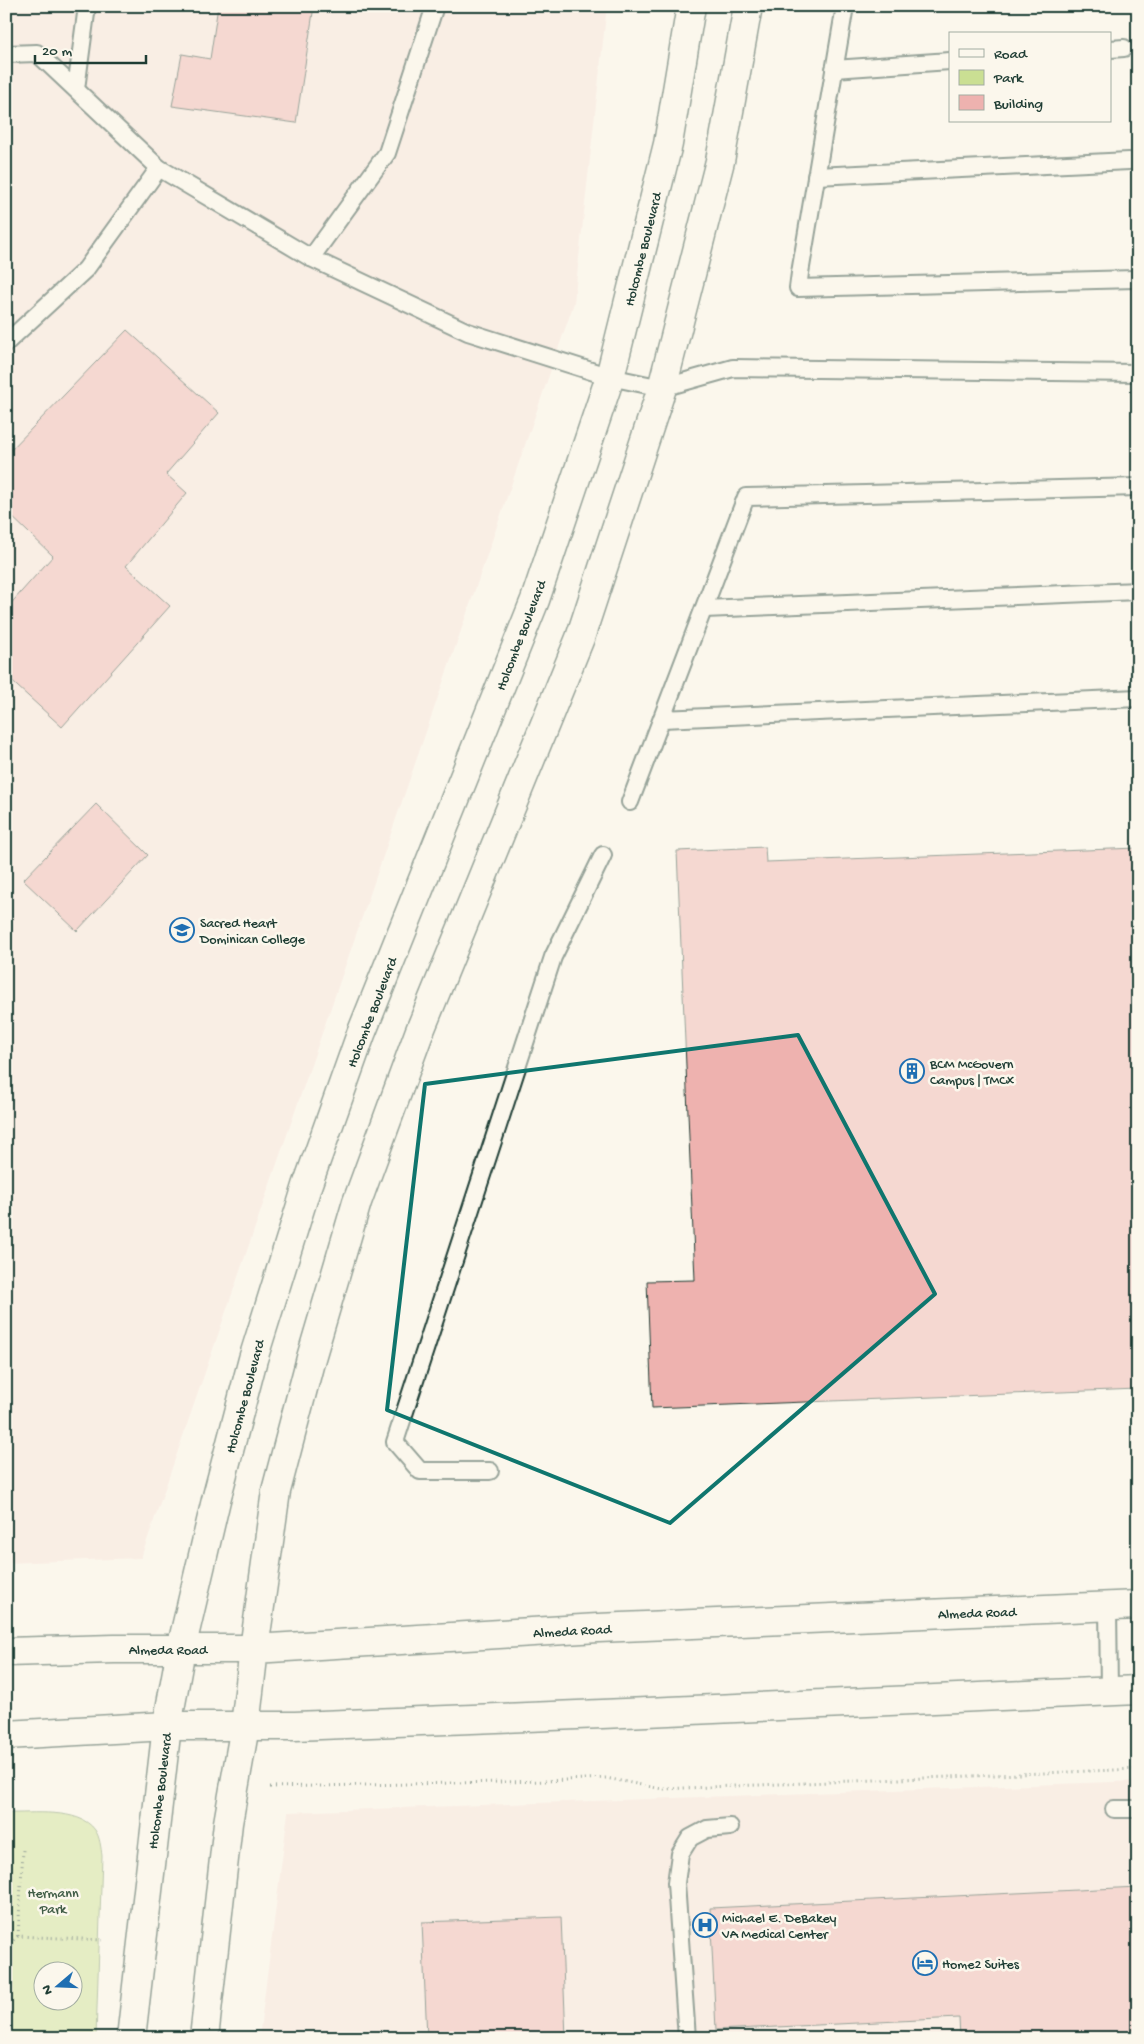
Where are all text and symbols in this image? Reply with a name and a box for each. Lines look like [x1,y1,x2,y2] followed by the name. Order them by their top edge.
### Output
[35,32,146,64] scale bar
[949,32,1112,122] legend
[42,43,72,61] text: 20 m
[994,46,1028,64] text: Road
[993,70,1024,88] text: Park
[993,96,1043,114] text: Building
[622,189,667,308] street label: Holcombe Boulevard
[493,577,552,693] street label: Holcombe Boulevard
[199,916,306,949] place label: Sacred Heart Dominican College
[169,917,195,943] school or university icon: Sacred Heart Dominican College
[344,954,403,1070] street label: Holcombe Boulevard
[929,1057,1015,1090] place label: BCM McGovern Campus | TMCx
[899,1058,925,1084] building icon: BCM McGovern Campus | TMCx
[223,1336,270,1455] street label: Holcombe Boulevard
[938,1605,1018,1624] street label: Almeda Road
[533,1622,614,1643] street label: Almeda Road
[129,1643,209,1660] street label: Almeda Road
[146,1731,177,1850] street label: Holcombe Boulevard
[27,1886,79,1919] park label: Hermann Park
[721,1911,837,1944] place label: Michael E. DeBakey VA Medical Center
[692,1912,718,1938] hospital icon: Michael E. DeBakey VA Medical Center
[912,1950,938,1976] hotel icon: Home2 Suites
[942,1957,1020,1974] place label: Home2 Suites
[32,1962,82,2012] north arrow
[39,1982,58,1997] text: N

